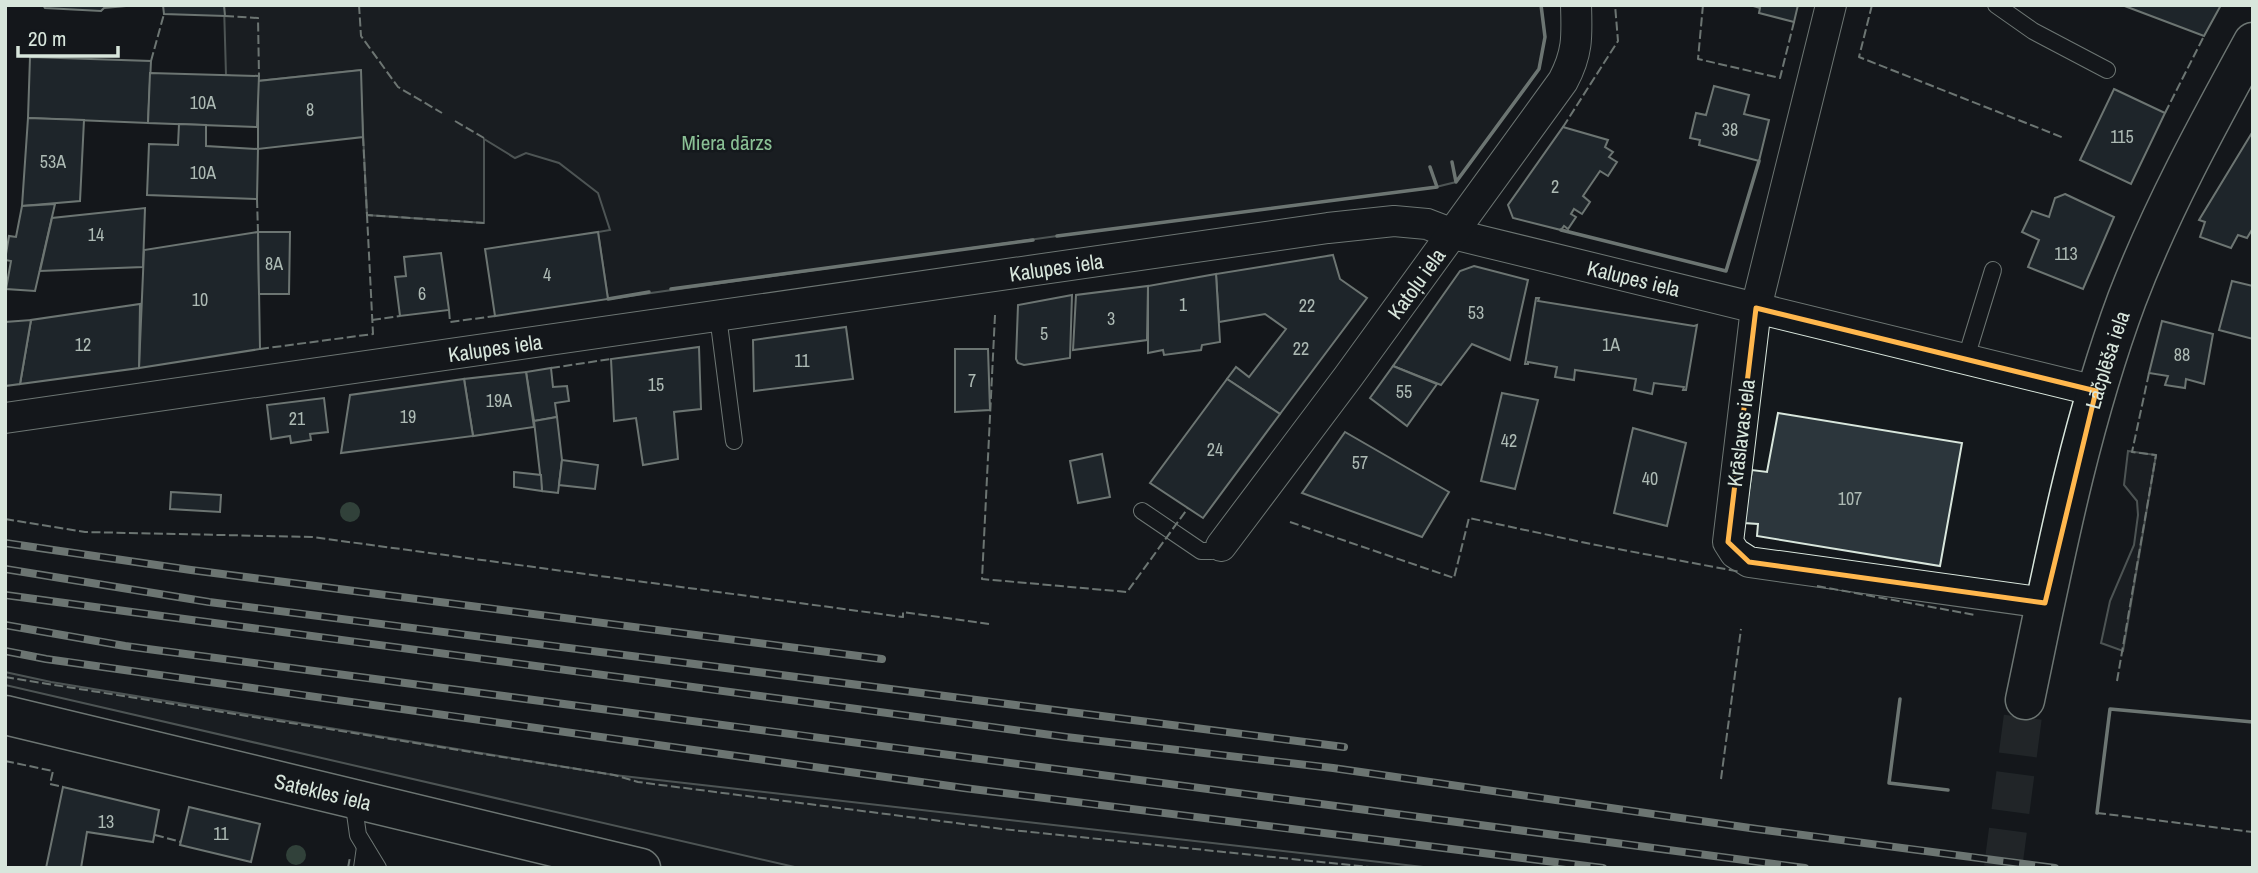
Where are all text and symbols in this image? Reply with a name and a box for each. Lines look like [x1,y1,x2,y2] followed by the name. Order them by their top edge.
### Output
[18,14,117,58] scale bar
[28,24,66,53] text: 20 m
[190,90,216,115] house number: 10A
[306,97,314,122] house number: 8
[1722,117,1738,142] house number: 38
[2110,124,2134,149] house number: 115
[682,128,772,157] park label: Miera dārzs
[40,149,66,174] house number: 53A
[190,160,216,185] house number: 10A
[1551,174,1559,199] house number: 2
[88,222,104,247] house number: 14
[2054,241,2078,266] house number: 113
[1380,242,1452,325] street label: Katoļu iela
[1007,246,1106,288] street label: Kalupes iela
[265,251,283,276] house number: 8A
[1584,253,1684,304] street label: Kalupes iela
[543,262,551,287] house number: 4
[418,281,426,306] house number: 6
[192,287,208,312] house number: 10
[1179,292,1188,317] house number: 1
[1299,293,1315,318] house number: 22
[1468,300,1484,325] house number: 53
[1107,306,1115,331] house number: 3
[2078,306,2136,412] street label: Lāčplēša iela
[1040,321,1048,346] house number: 5
[446,326,544,369] street label: Kalupes iela
[75,332,91,357] house number: 12
[1602,332,1620,357] house number: 1A
[1293,336,1309,361] house number: 22
[2174,342,2190,367] house number: 88
[794,348,810,373] house number: 11
[968,368,976,393] house number: 7
[648,372,664,397] house number: 15
[1720,377,1762,488] street label: Krāslavas iela
[1396,379,1412,404] house number: 55
[486,388,512,413] house number: 19A
[400,404,416,429] house number: 19
[289,406,306,431] house number: 21
[1501,428,1517,453] house number: 42
[1207,437,1223,462] house number: 24
[1352,450,1368,475] house number: 57
[1642,466,1658,491] house number: 40
[1838,486,1862,511] house number: 107
[272,766,375,817] street label: Satekles iela
[98,809,114,834] house number: 13
[213,821,229,846] house number: 11

